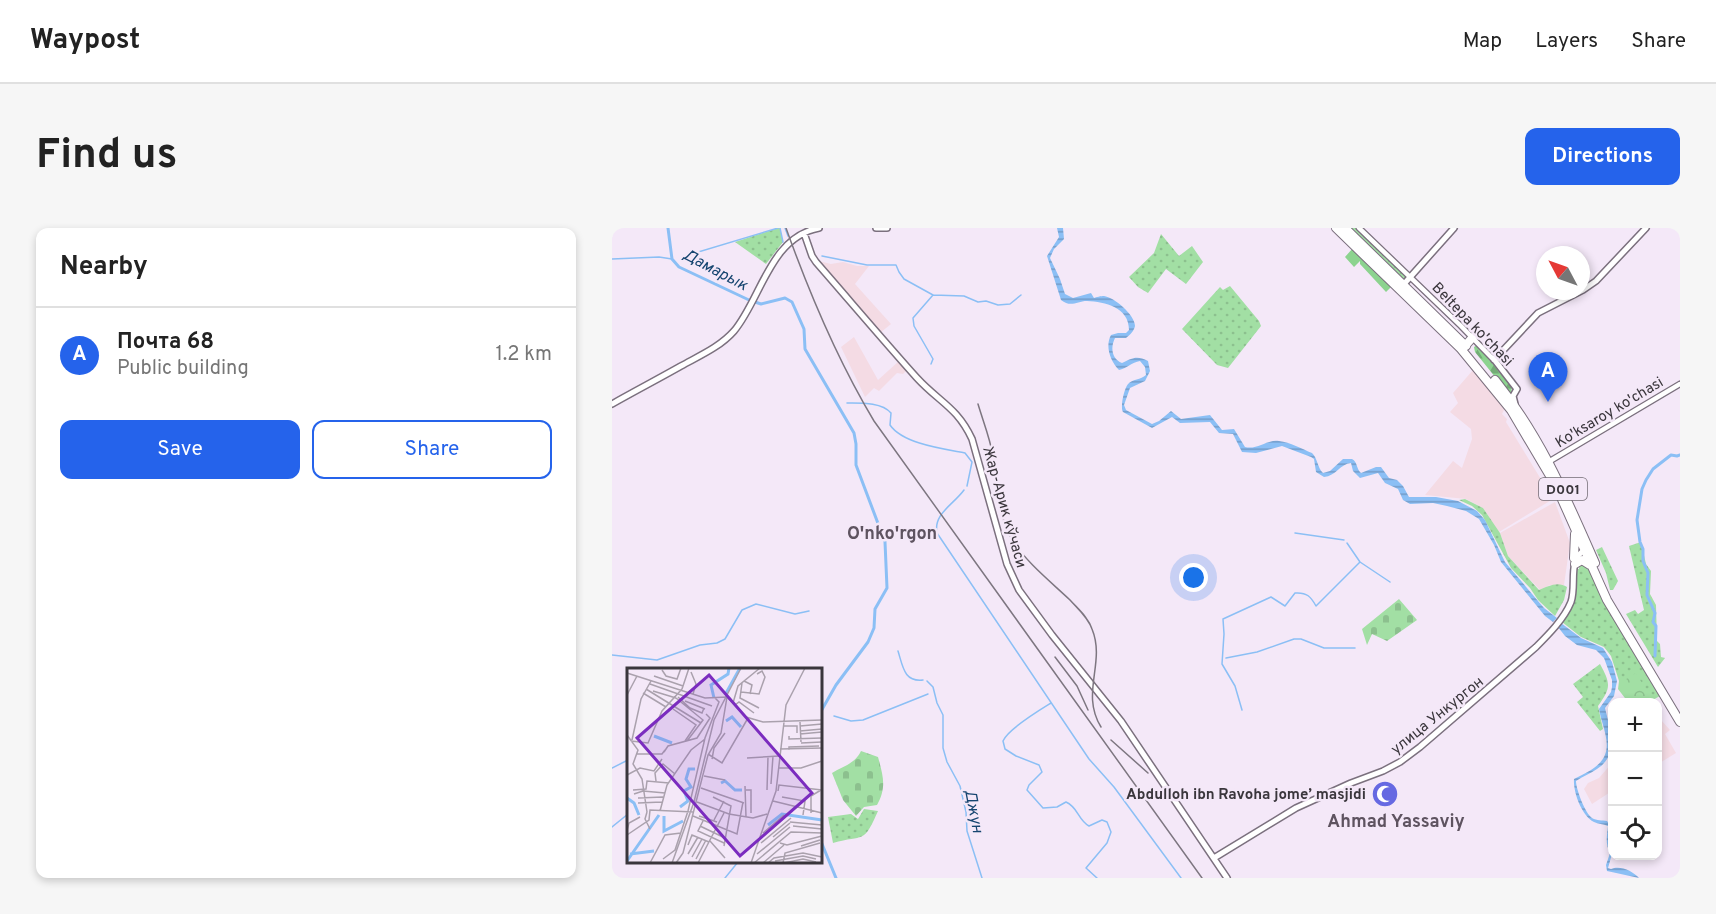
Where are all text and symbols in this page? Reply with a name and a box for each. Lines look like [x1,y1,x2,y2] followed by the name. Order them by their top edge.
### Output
[30,23,140,59] text: Waypost
[1463,28,1502,55] text: Map
[1535,28,1598,55] text: Layers
[1631,28,1686,55] text: Share
[1525,128,1680,185] button: Directions
[36,130,177,183] text: Find us
[679,245,752,297] water label: Дамарык
[1536,246,1590,300] north arrow
[60,251,148,284] text: Nearby
[1427,279,1517,371] street label: Beltepa ko'chasi
[117,329,214,356] text: Почта 68
[72,342,87,368] text: A
[496,342,552,368] text: 1.2 km
[1528,352,1568,402] pin: A
[117,356,249,382] text: Public building
[1552,374,1667,453] street label: Ko'ksaroy ko'chasi
[60,420,300,479] button: Save
[312,420,552,479] button: Share
[977,444,1030,570] street label: Жар-Арик кўчаси
[1539,478,1587,500] road number: D001
[847,523,937,546] district label: O'nko'rgon
[1179,563,1208,592] your location
[627,668,822,863] inset map
[1388,673,1488,759] street label: улица Ункургон
[1608,698,1662,860] map controls
[1608,698,1662,752] button: +
[1608,752,1662,806] button: −
[1370,779,1400,809] mosque icon: Abdulloh ibn Ravoha jome’ masjidi
[1126,786,1366,805] place label: Abdulloh ibn Ravoha jome’ masjidi
[959,788,987,835] water label: Джун
[1608,806,1662,860] button: locate
[1327,811,1465,834] district label: Ahmad Yassaviy

